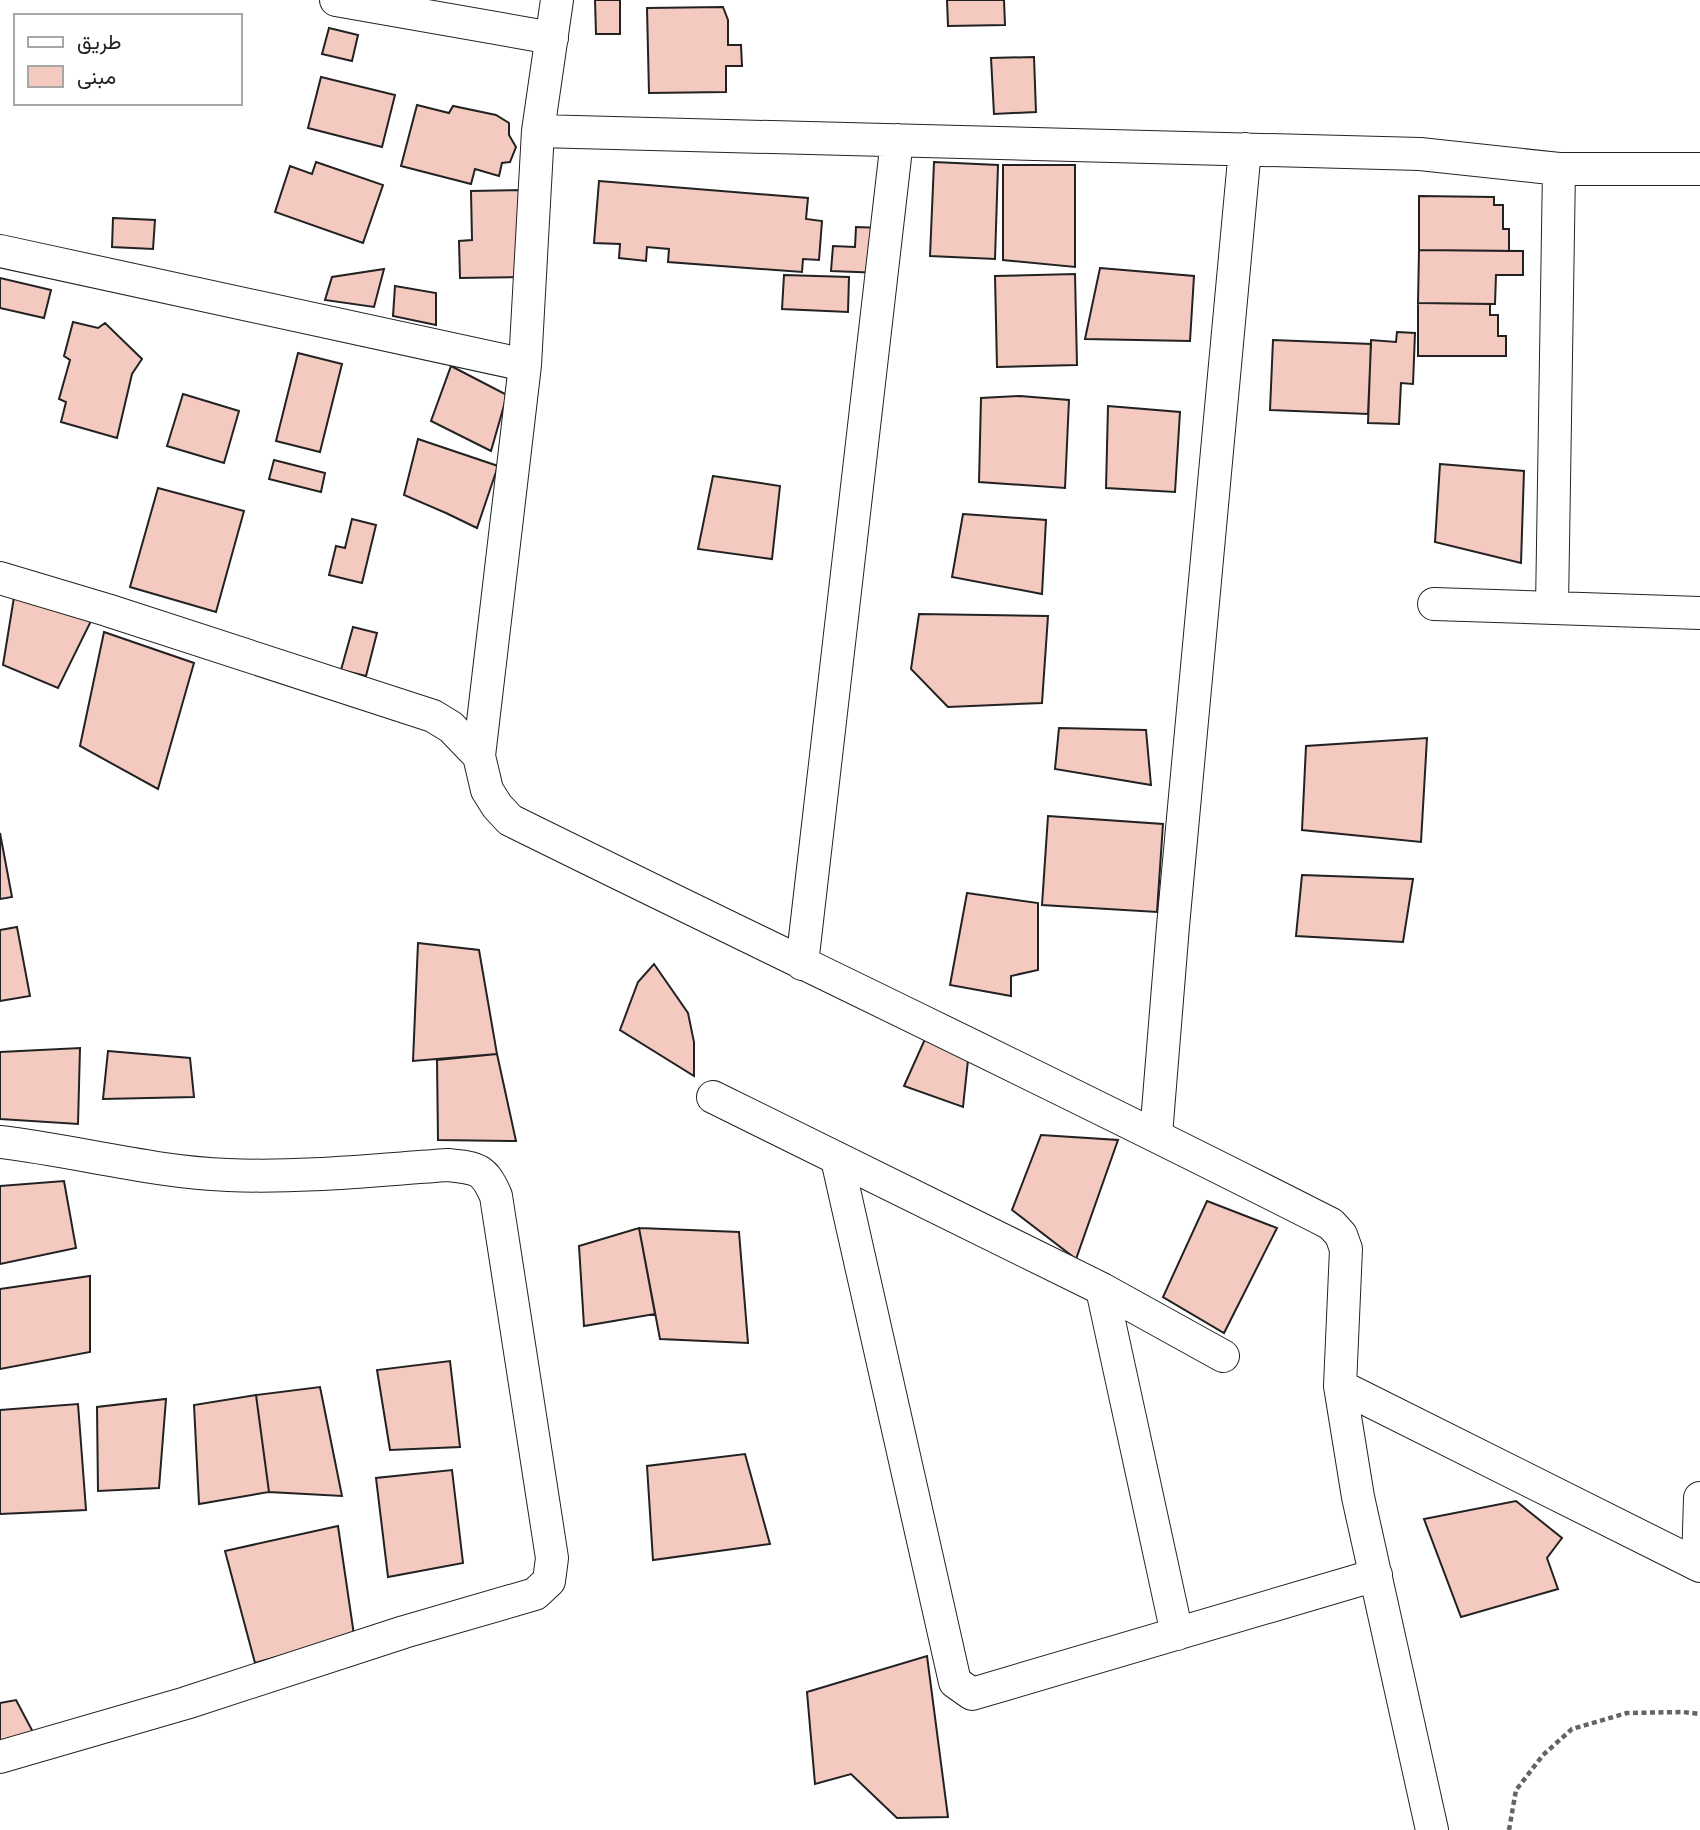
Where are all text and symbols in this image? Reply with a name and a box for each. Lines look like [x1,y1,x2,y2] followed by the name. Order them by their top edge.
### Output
[14,14,242,105] legend
[77,27,122,55] text: طريق
[77,62,116,90] text: مبنى

